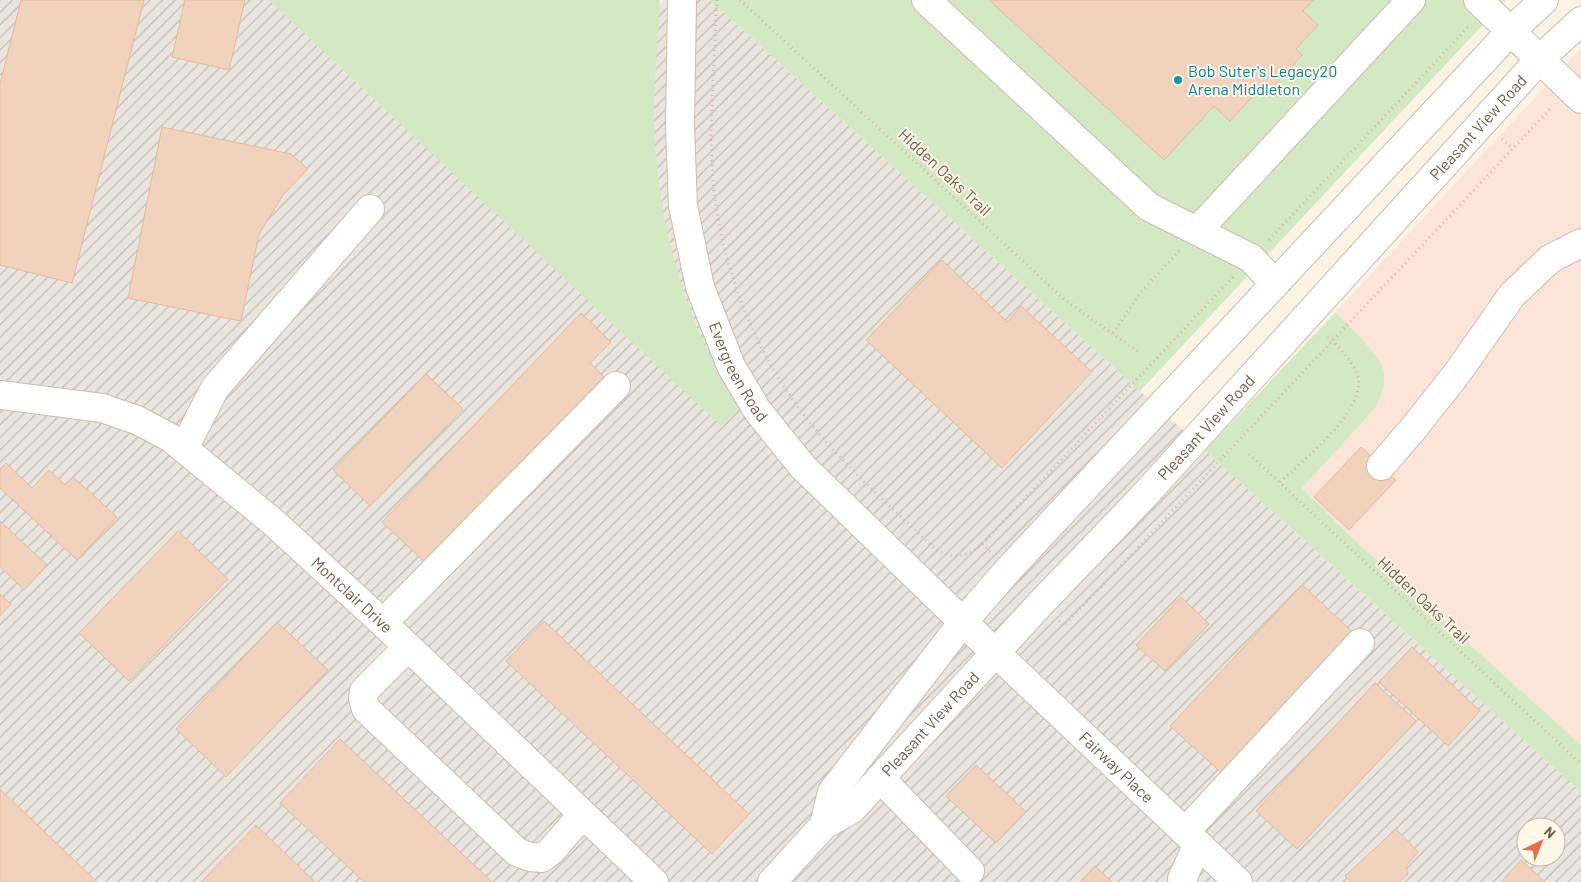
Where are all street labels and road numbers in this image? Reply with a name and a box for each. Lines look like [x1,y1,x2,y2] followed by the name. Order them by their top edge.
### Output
[1425,70,1530,184] street label: Pleasant View Road
[895,124,995,219] street label: Hidden Oaks Trail
[706,319,772,425] street label: Evergreen Road
[1153,370,1258,484] street label: Pleasant View Road
[308,552,397,636] street label: Montclair Drive
[1374,552,1474,647] street label: Hidden Oaks Trail
[877,667,983,780] street label: Pleasant View Road
[1076,727,1158,806] street label: Fairway Place

